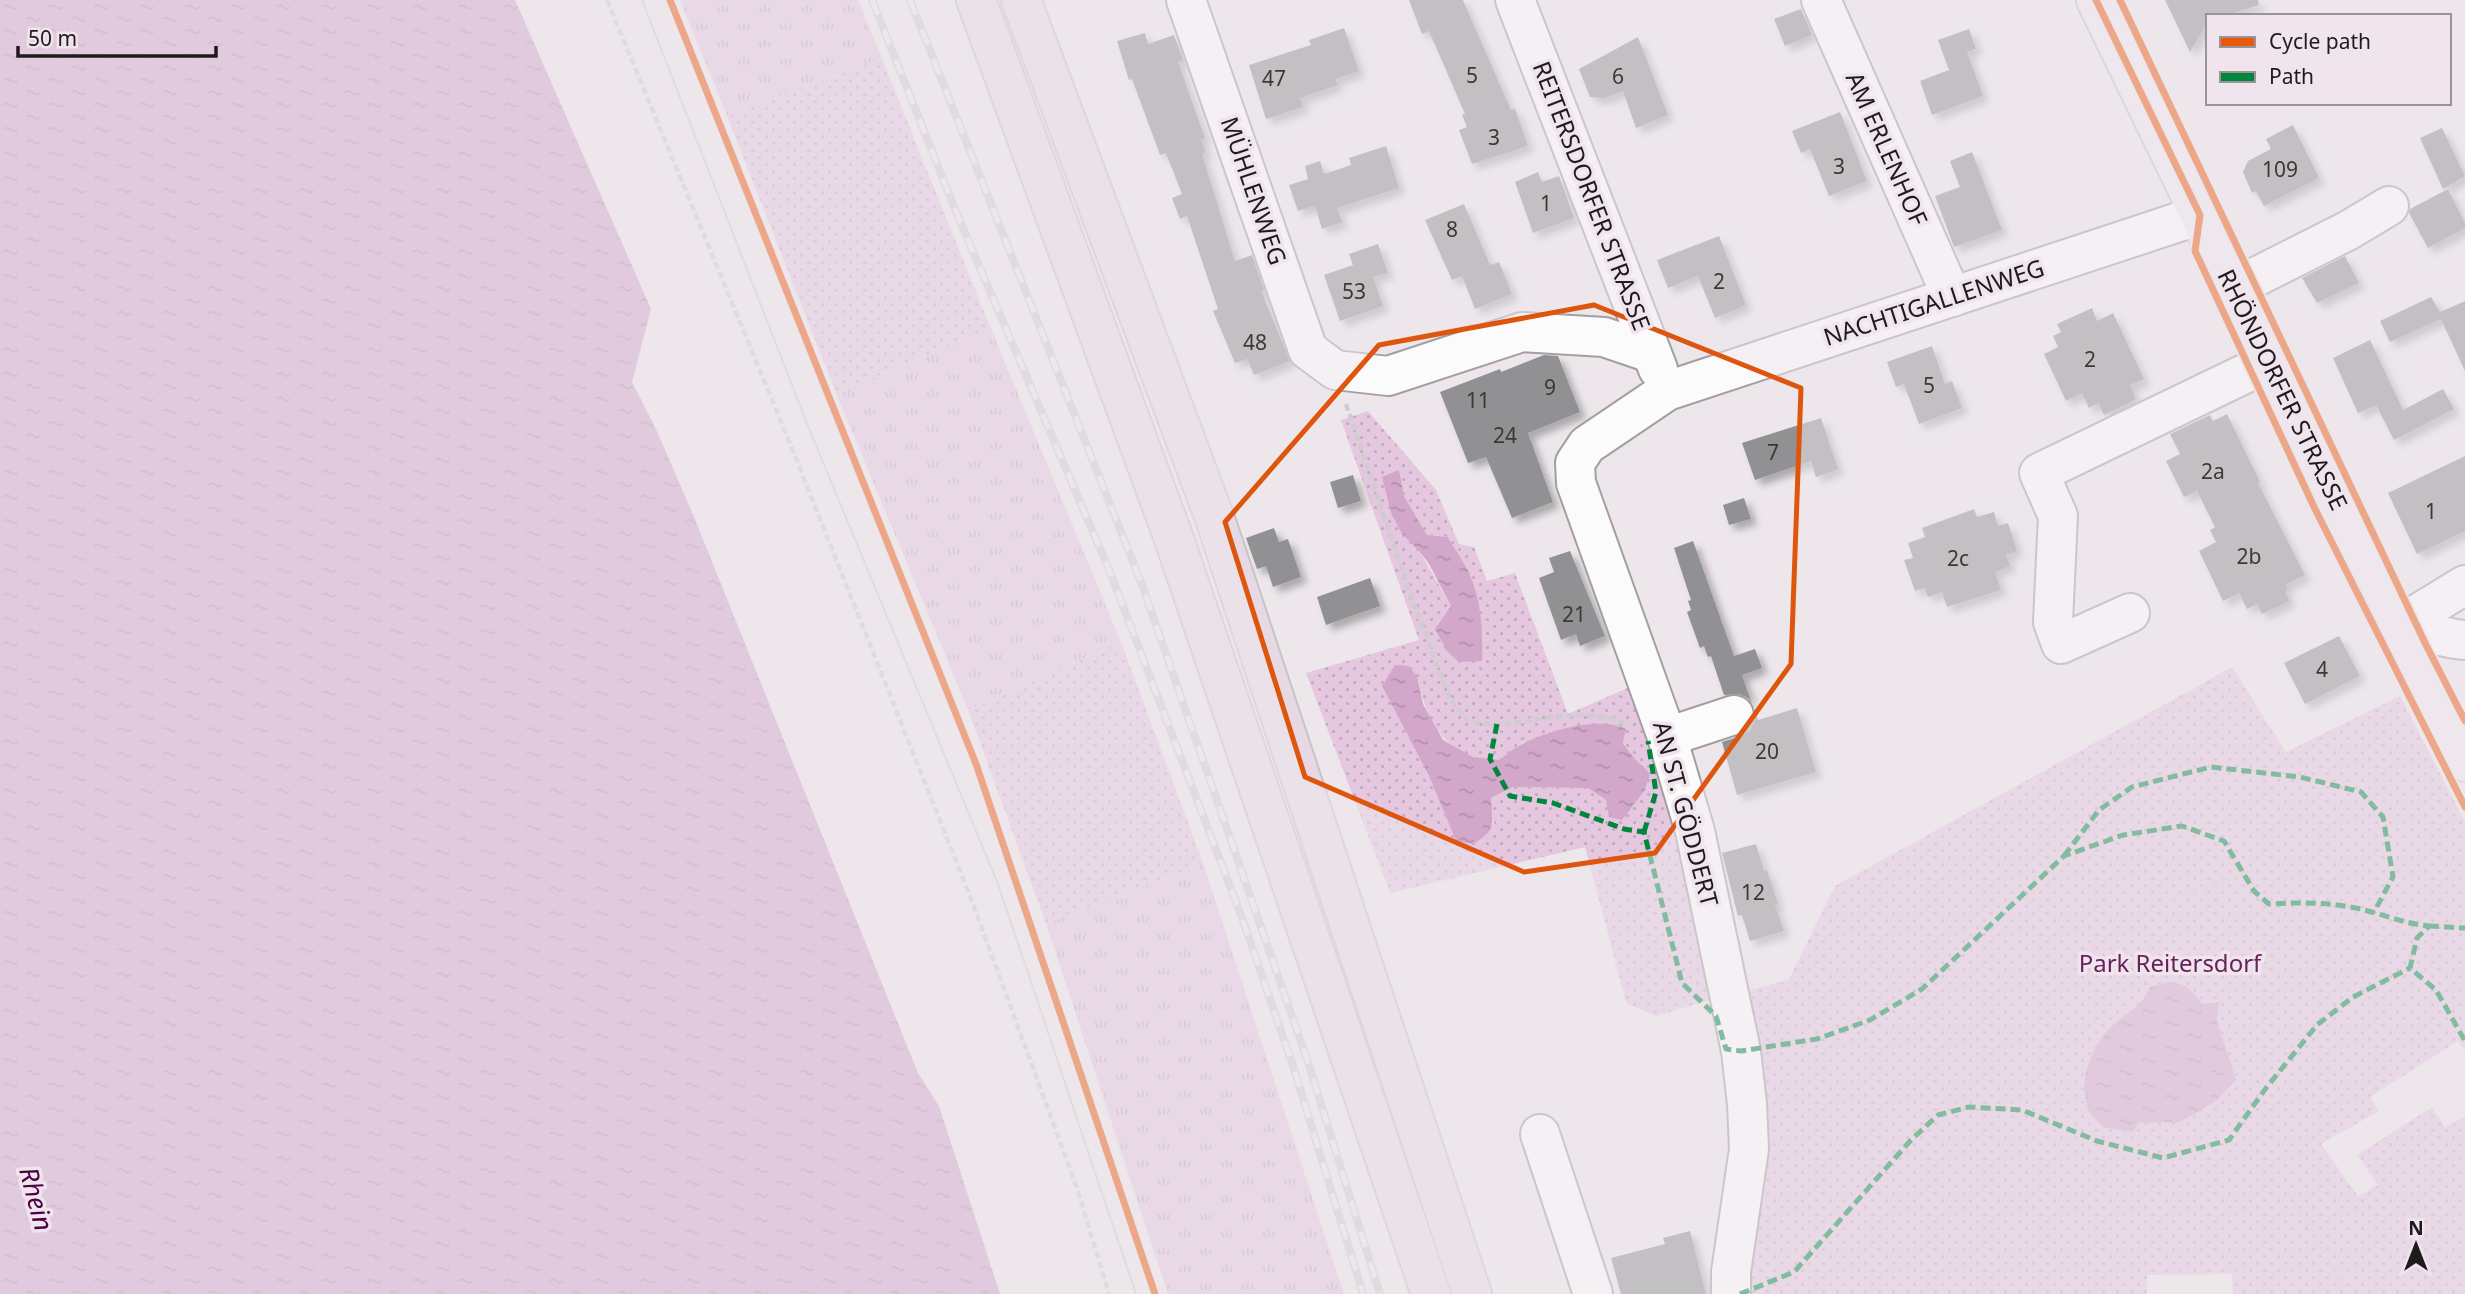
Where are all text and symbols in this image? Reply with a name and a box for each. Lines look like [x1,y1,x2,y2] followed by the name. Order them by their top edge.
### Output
[18,14,215,58] scale bar
[2206,14,2451,105] legend
[28,24,77,52] text: 50 m
[2269,27,2371,55] text: Cycle path
[1526,56,1659,335] street label: REITERSDORFER STRASSE
[1466,61,1478,89] house number: 5
[1612,62,1624,90] house number: 6
[2269,62,2314,90] text: Path
[1262,64,1286,92] house number: 47
[1839,66,1936,230] street label: AM ERLENHOF
[1214,112,1295,269] street label: MÜHLENWEG
[1488,123,1500,151] house number: 3
[1833,152,1845,180] house number: 3
[2262,155,2298,183] house number: 109
[1540,189,1552,217] house number: 1
[1446,215,1458,243] house number: 8
[1819,250,2048,353] street label: NACHTIGALLENWEG
[2211,263,2356,515] street label: RHÖNDORFER STRASSE
[1713,267,1725,295] house number: 2
[1342,277,1366,305] house number: 53
[1243,328,1267,356] house number: 48
[2084,345,2096,373] house number: 2
[1923,371,1935,399] house number: 5
[1544,373,1556,401] house number: 9
[1466,386,1490,414] house number: 11
[1493,421,1517,449] house number: 24
[1767,438,1779,466] house number: 7
[2201,457,2225,485] house number: 2a
[2425,497,2437,525] house number: 1
[2237,542,2261,570] house number: 2b
[1947,544,1969,572] house number: 2c
[1562,600,1586,628] house number: 21
[2316,655,2328,683] house number: 4
[1646,717,1727,910] street label: AN ST. GÖDDERT
[1755,737,1779,765] house number: 20
[1741,878,1765,906] house number: 12
[2079,946,2263,979] park label: Park Reitersdorf
[11,1163,63,1235] water label: Rhein
[2381,1210,2451,1280] north arrow
[2408,1215,2424,1241] text: N

